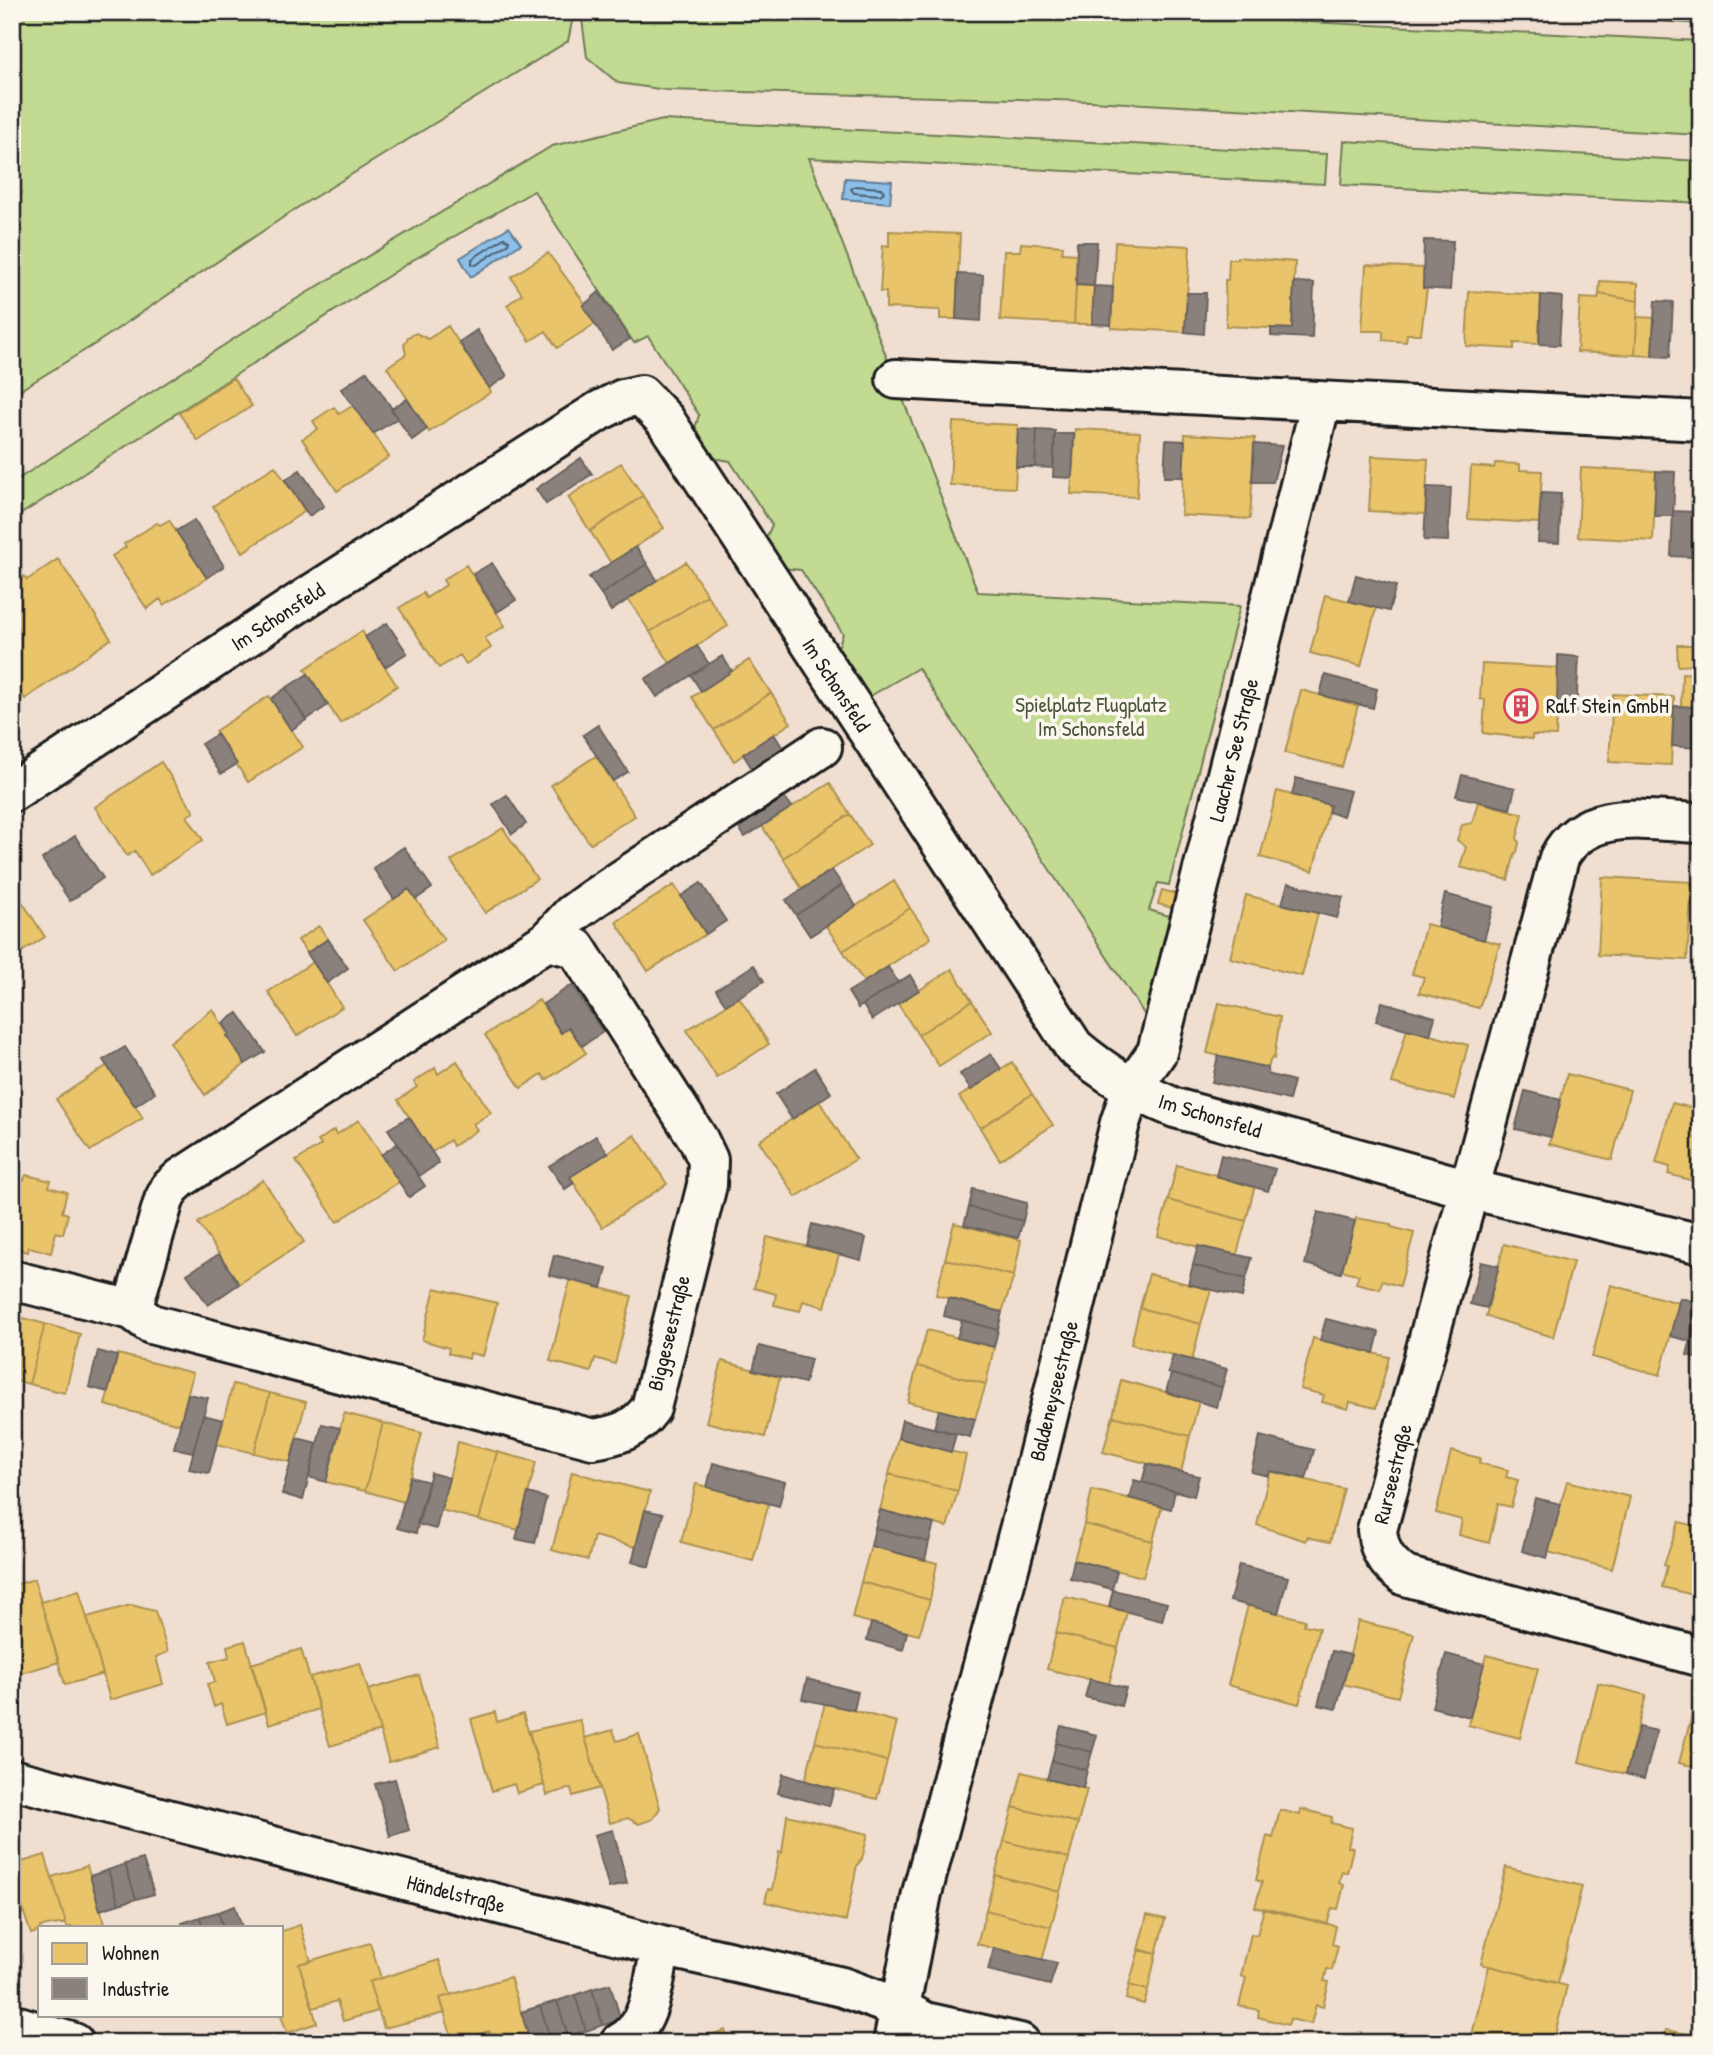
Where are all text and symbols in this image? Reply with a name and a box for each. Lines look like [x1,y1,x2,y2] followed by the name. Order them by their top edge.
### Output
[225,575,330,658] street label: Im Schonsfeld
[795,632,878,737] street label: Im Schonsfeld
[1202,675,1265,824] street label: Laacher See Straße
[1502,687,1540,725] building icon: Ralf Stein GmbH
[1015,690,1167,743] park label: Spielplatz Flugplatz Im Schonsfeld
[1546,691,1669,720] place label: Ralf Stein GmbH
[1155,1086,1265,1145] street label: Im Schonsfeld
[640,1272,697,1394] street label: Biggeseestraße
[1022,1318,1085,1464] street label: Baldeneyseestraße
[1366,1421,1419,1527] street label: Rurseestraße
[404,1867,509,1920] street label: Händelstraße
[38,1926,284,2016] legend
[102,1938,160,1967] text: Wohnen
[102,1974,169,2003] text: Industrie

